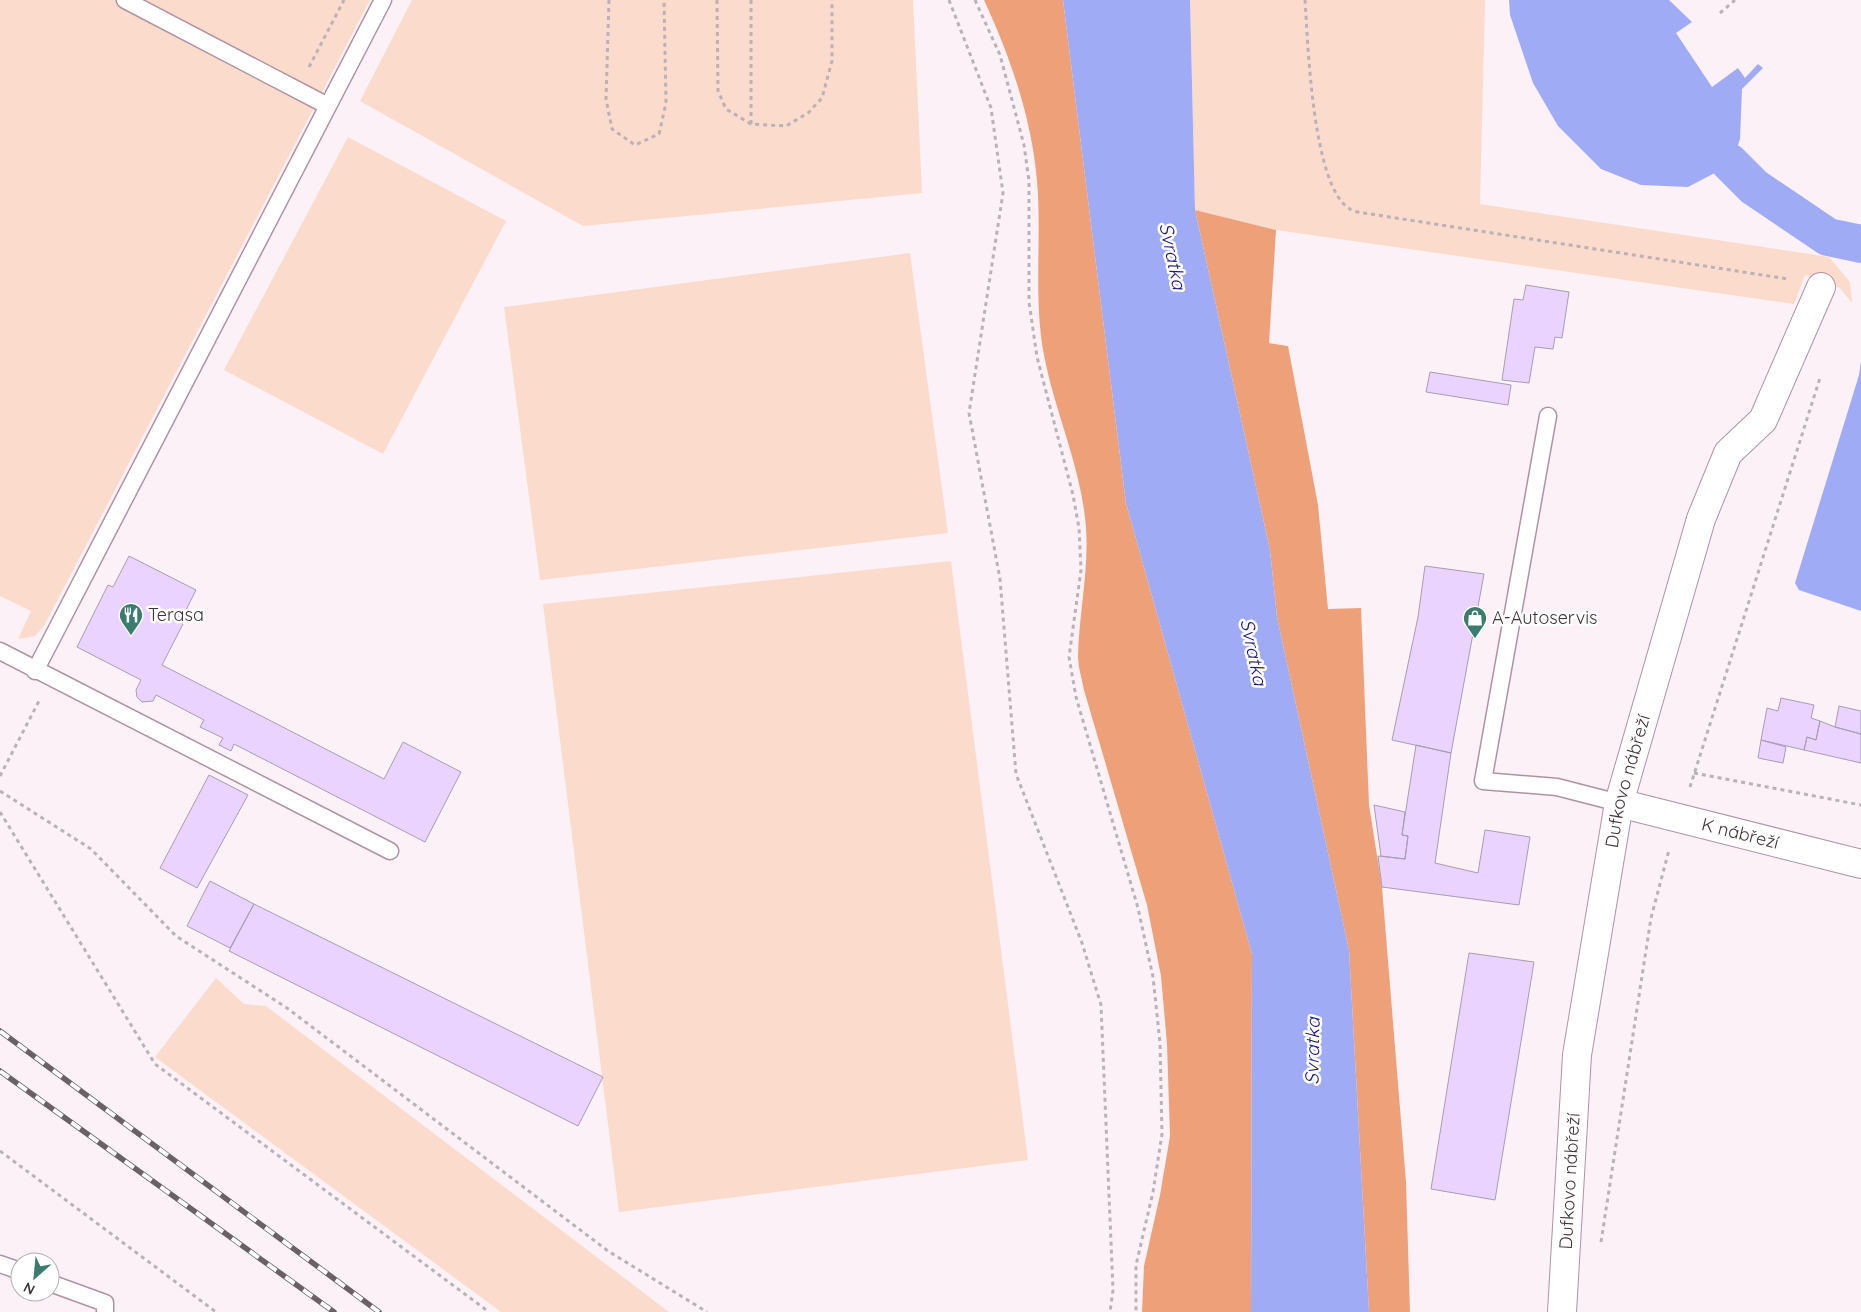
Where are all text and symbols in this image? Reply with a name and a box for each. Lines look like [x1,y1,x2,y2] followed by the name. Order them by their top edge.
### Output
[1154,221,1192,293] water label: Svratka
[118,602,144,636] restaurant icon: Terasa
[148,603,204,626] place label: Terasa
[1462,605,1488,639] shop icon: A-Autoservis
[1492,606,1598,629] place label: A-Autoservis
[1235,617,1273,689] water label: Svratka
[1600,712,1655,850] street label: Dufkovo nábřeží
[1699,812,1782,854] street label: K nábřeží
[1299,1016,1325,1085] water label: Svratka
[1554,1112,1585,1250] street label: Dufkovo nábřeží
[10,1252,60,1302] north arrow
[20,1278,38,1299] text: N

